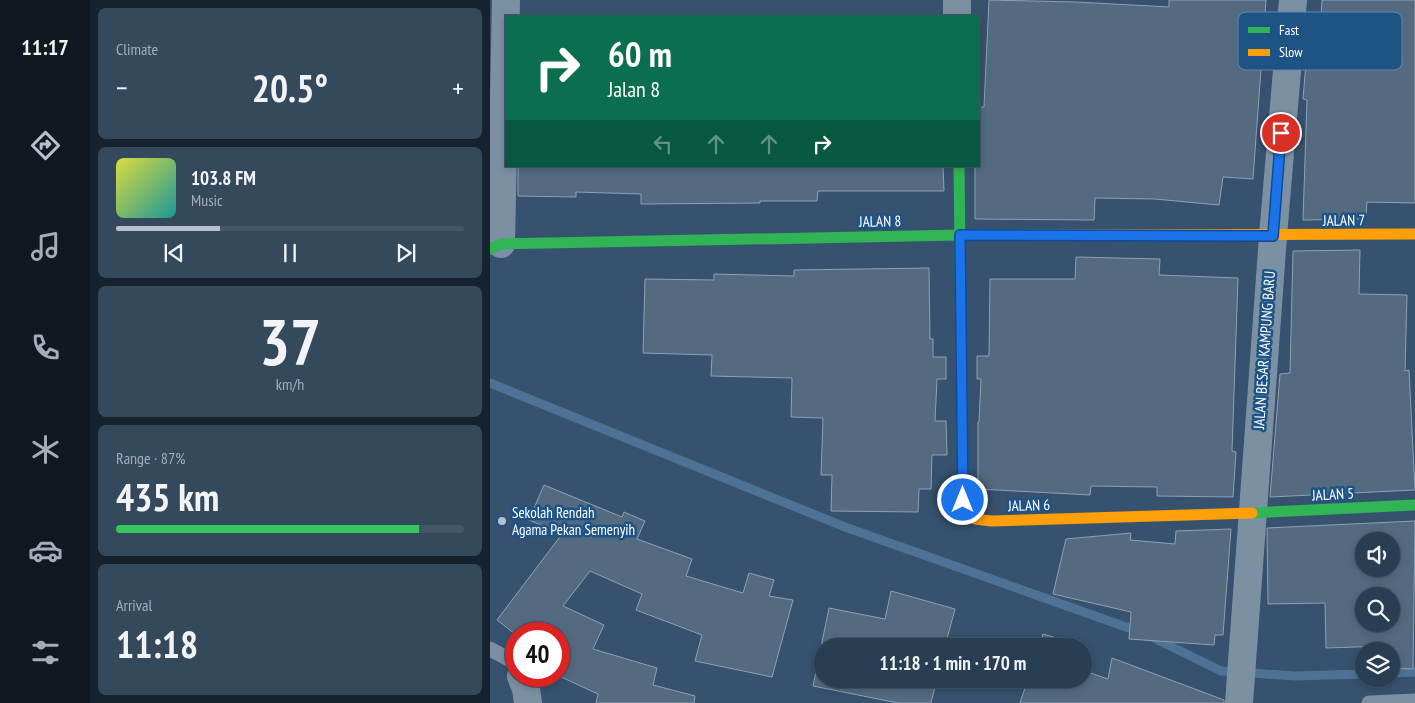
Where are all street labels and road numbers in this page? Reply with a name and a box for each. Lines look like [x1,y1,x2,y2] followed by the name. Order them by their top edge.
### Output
[1322,210,1365,230] street label: JALAN 7
[858,211,901,231] street label: JALAN 8
[1249,270,1279,431] street label: JALAN BESAR KAMPUNG BARU
[1310,483,1355,505] street label: JALAN 5
[1007,495,1051,515] street label: JALAN 6

